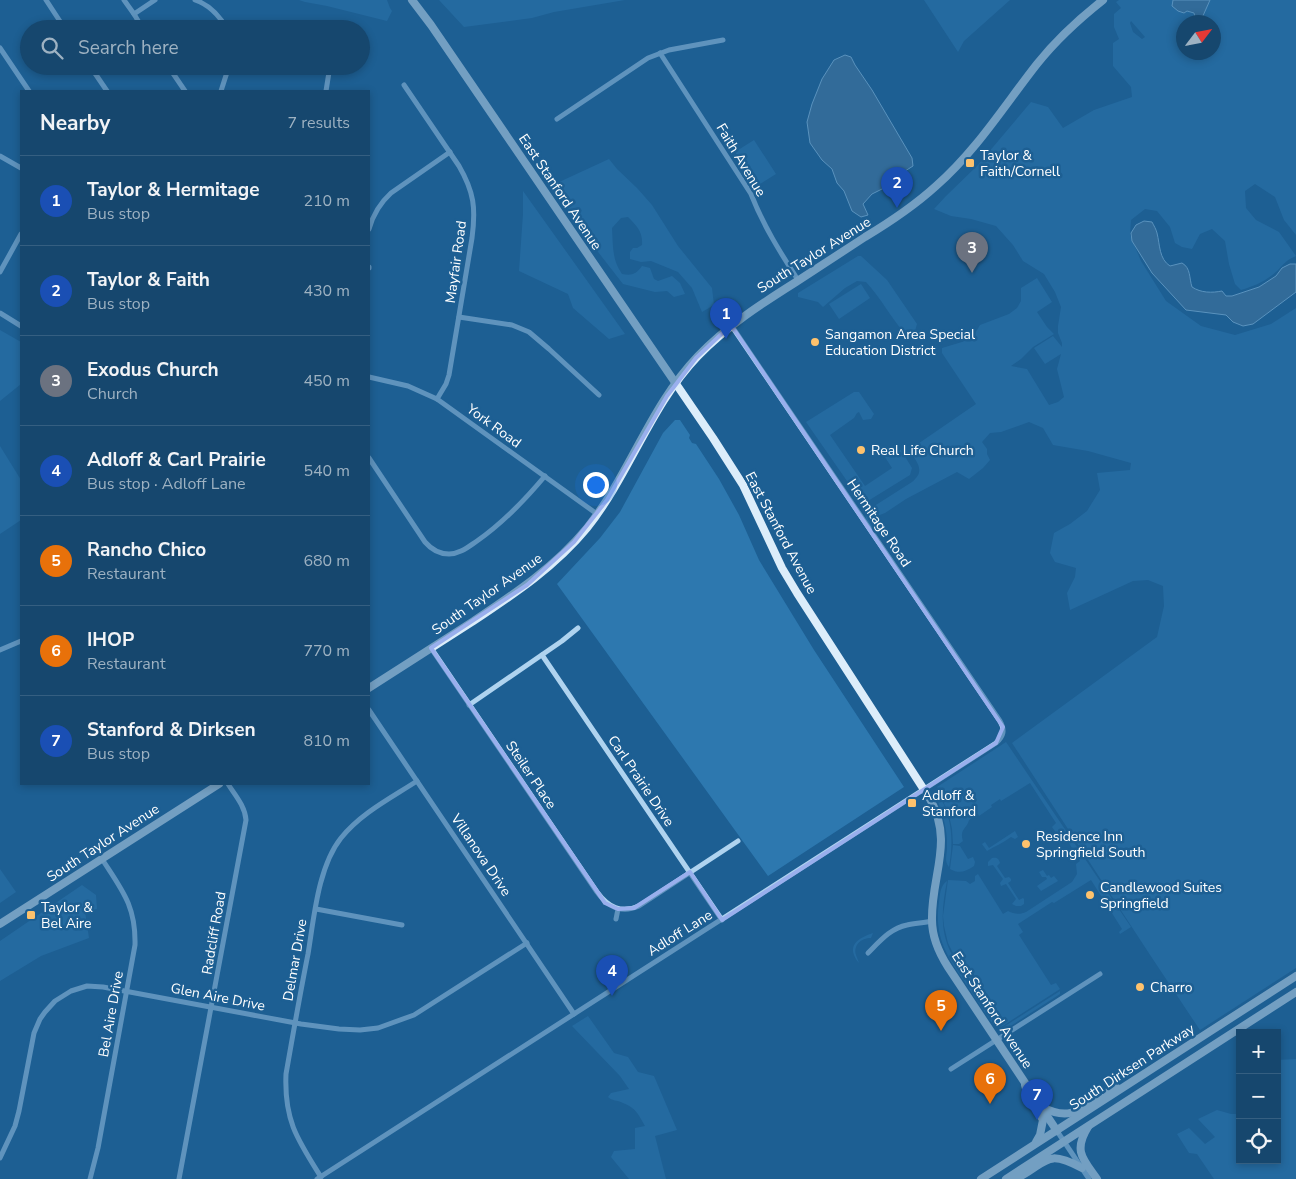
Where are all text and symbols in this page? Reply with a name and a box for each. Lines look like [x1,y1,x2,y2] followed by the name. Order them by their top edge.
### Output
[1176,15,1221,60] north arrow
[20,20,370,75] search box
[38,34,66,62] icon: search
[78,35,179,61] text: Search here
[40,109,110,137] text: Nearby
[288,112,350,134] text: 7 results
[712,120,770,200] street label: Faith Avenue
[514,130,606,254] street label: East Stanford Avenue
[980,146,1061,181] place label: Taylor & Faith/Cornell
[964,157,976,169] marker: Taylor & Faith/Cornell
[881,167,913,208] pin: 2
[87,177,259,203] text: Taylor & Hermitage
[51,190,61,212] text: 1
[303,190,350,212] text: 210 m
[87,203,150,225] text: Bus stop
[754,212,874,298] street label: South Taylor Avenue
[441,220,471,304] street label: Mayfair Road
[956,232,988,273] pin: 3
[87,267,210,293] text: Taylor & Faith
[51,280,61,302] text: 2
[303,280,350,302] text: 430 m
[87,293,150,315] text: Bus stop
[710,298,742,339] pin: 1
[825,325,976,360] place label: Sangamon Area Special Education District
[809,336,821,348] marker: Sangamon Area Special Education District
[87,357,219,383] text: Exodus Church
[51,370,61,392] text: 3
[303,370,350,392] text: 450 m
[87,383,138,405] text: Church
[462,399,525,452] street label: York Road
[871,441,974,460] place label: Real Life Church
[855,444,867,456] marker: Real Life Church
[87,447,266,473] text: Adloff & Carl Prairie
[51,460,61,482] text: 4
[303,460,350,482] text: 540 m
[741,468,821,598] street label: East Stanford Avenue
[583,472,609,498] your location
[87,473,246,495] text: Bus stop · Adloff Lane
[842,475,916,571] street label: Hermitage Road
[87,537,206,563] text: Rancho Chico
[428,549,546,639] street label: South Taylor Avenue
[51,550,61,572] text: 5
[303,550,350,572] text: 680 m
[87,563,166,585] text: Restaurant
[87,627,134,653] text: IHOP
[51,640,61,662] text: 6
[303,640,350,662] text: 770 m
[87,653,166,675] text: Restaurant
[87,717,256,743] text: Stanford & Dirksen
[51,730,61,752] text: 7
[303,730,350,752] text: 810 m
[603,732,679,830] street label: Carl Prairie Drive
[501,737,561,813] street label: Steiler Place
[87,743,150,765] text: Bus stop
[922,786,976,821] place label: Adloff & Stanford
[906,797,918,809] marker: Adloff & Stanford
[43,799,163,887] street label: South Taylor Avenue
[446,809,516,900] street label: Villanova Drive
[1036,827,1145,862] place label: Residence Inn Springfield South
[1020,838,1032,850] marker: Residence Inn Springfield South
[1100,878,1222,913] place label: Candlewood Suites Springfield
[1084,889,1096,901] marker: Candlewood Suites Springfield
[197,890,231,976] street label: Radcliff Road
[41,898,93,933] place label: Taylor & Bel Aire
[644,906,716,960] street label: Adloff Lane
[25,909,37,921] marker: Taylor & Bel Aire
[278,917,312,1003] street label: Delmar Drive
[947,948,1037,1072] street label: East Stanford Avenue
[596,955,628,996] pin: 4
[94,969,128,1059] street label: Bel Aire Drive
[1150,978,1193,997] place label: Charro
[169,979,267,1015] street label: Glen Aire Drive
[1134,981,1146,993] marker: Charro
[925,990,957,1031] pin: 5
[1066,1019,1199,1115] street label: South Dirksen Parkway
[1236,1029,1281,1164] map controls
[1236,1029,1281,1074] button: +
[974,1063,1006,1104] pin: 6
[1236,1074,1281,1119] button: −
[1021,1079,1053,1120] pin: 7
[1236,1119,1281,1164] button: locate

